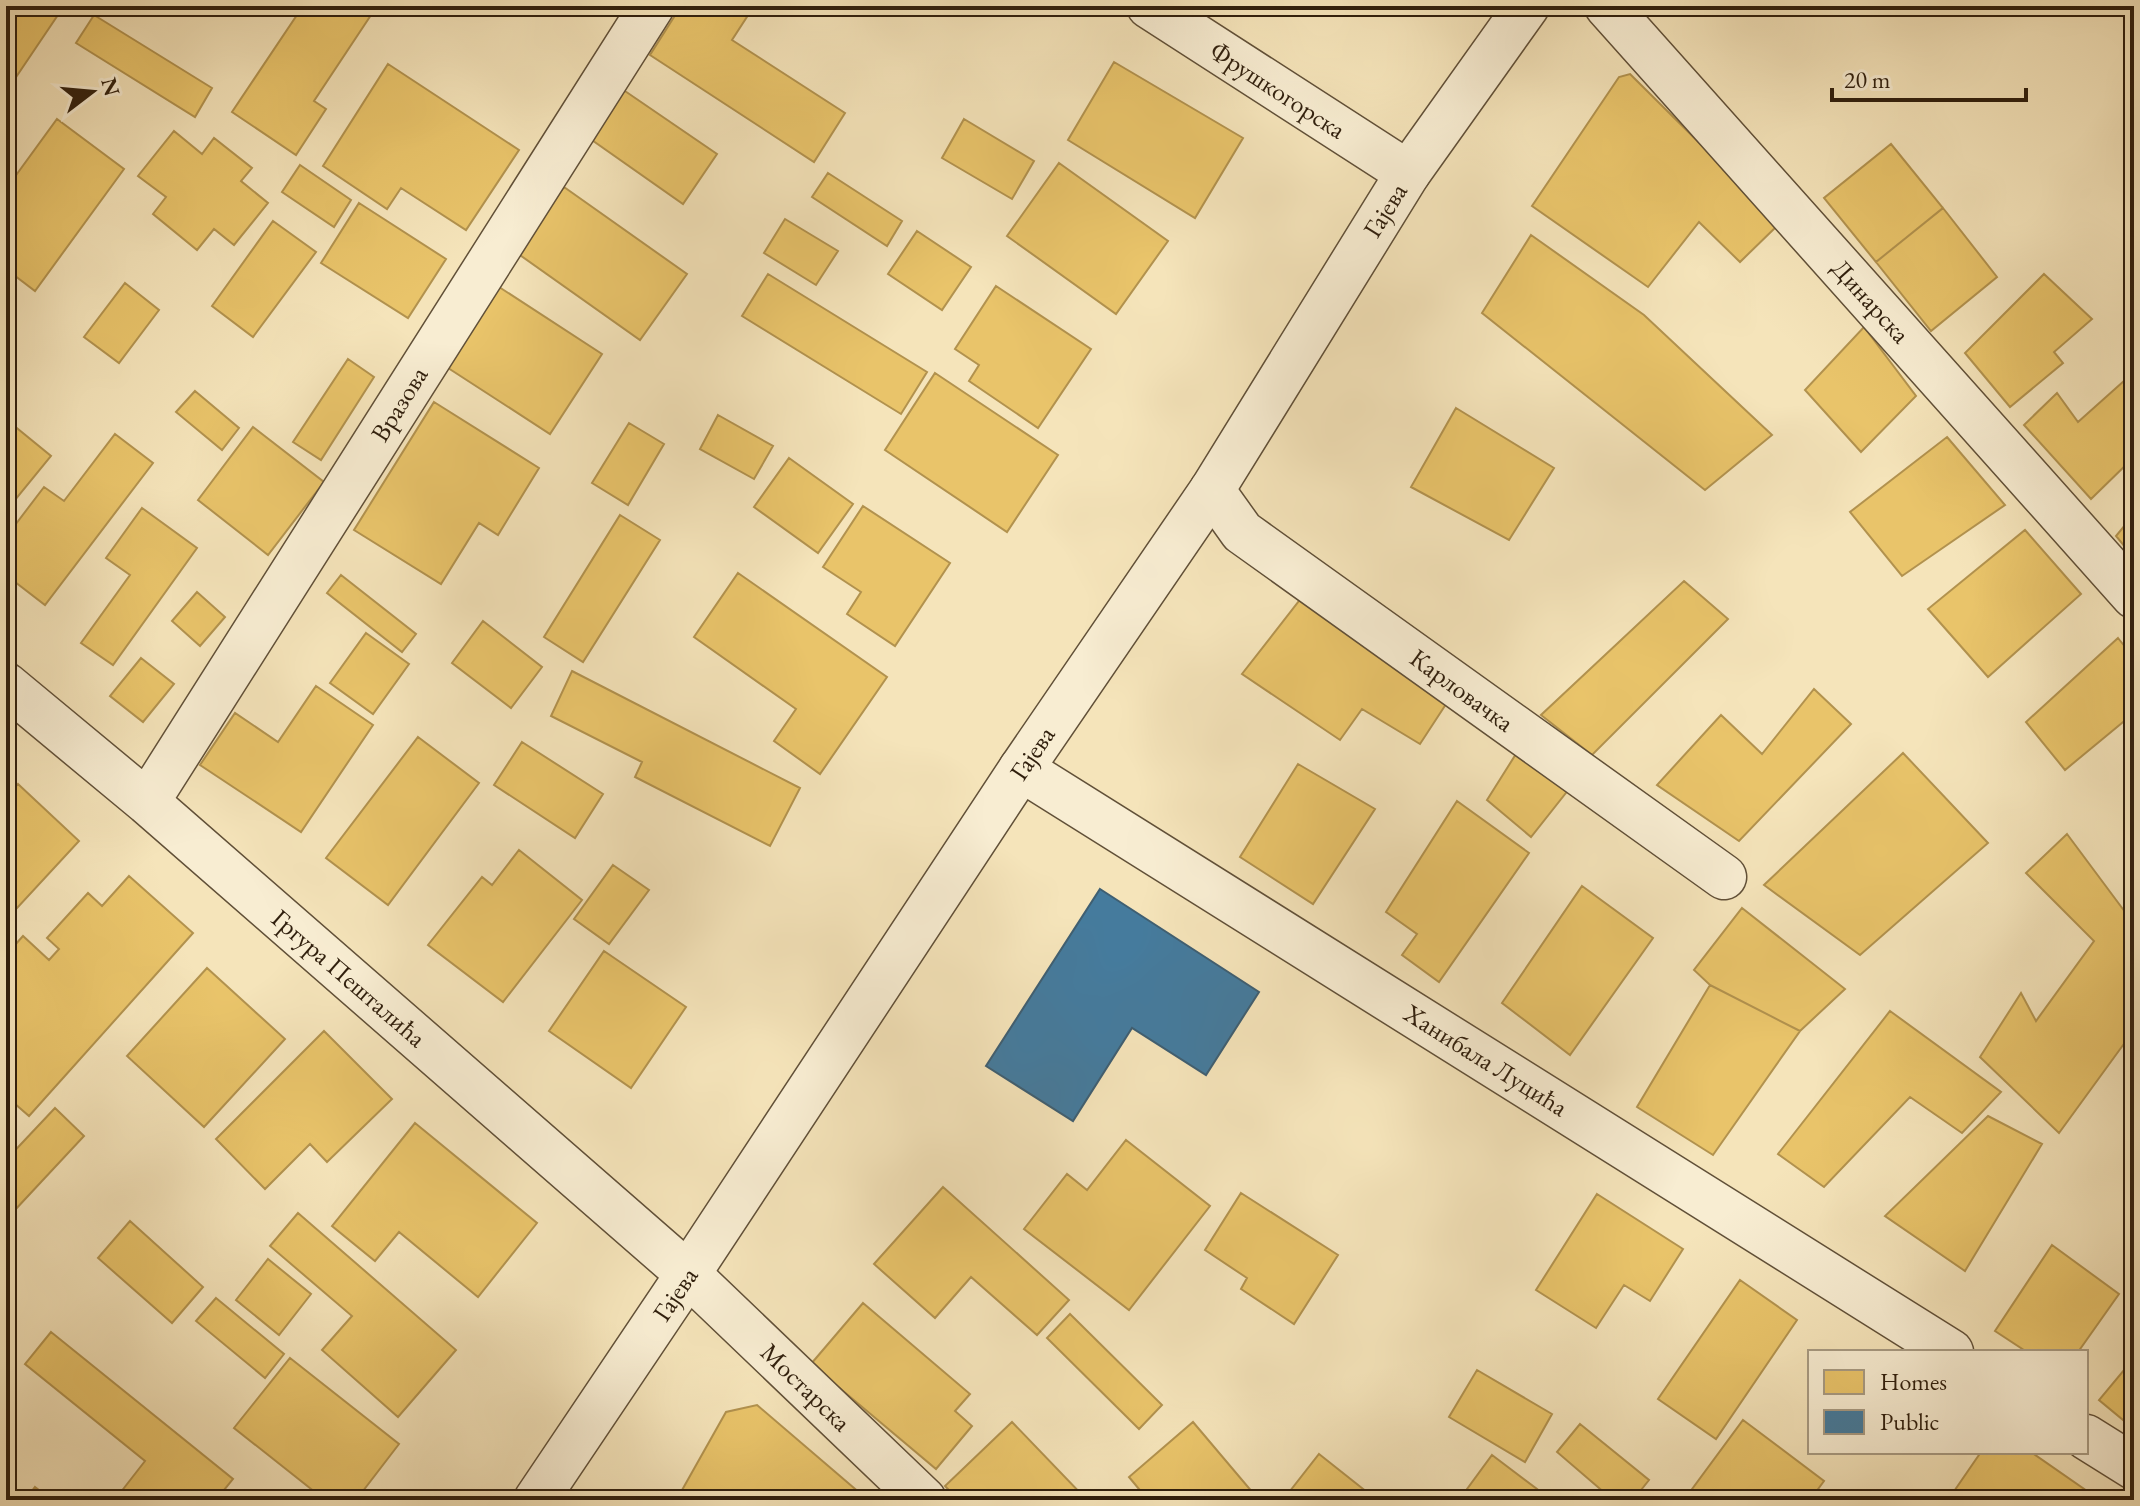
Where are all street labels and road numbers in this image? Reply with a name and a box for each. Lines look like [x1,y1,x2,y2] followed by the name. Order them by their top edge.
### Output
[1204,34,1353,147] street label: Фрушкогорска
[1355,176,1415,244] street label: Гајева
[1824,252,1918,351] street label: Динарска
[363,359,436,448] street label: Вразова
[1403,641,1521,740] street label: Карловачка
[1002,719,1063,787] street label: Гајева
[265,901,434,1055] street label: Гргура Пешталића
[1397,995,1575,1124] street label: Ханибала Луцића
[645,1260,706,1328] street label: Гајева
[753,1335,859,1439] street label: Мостарска

